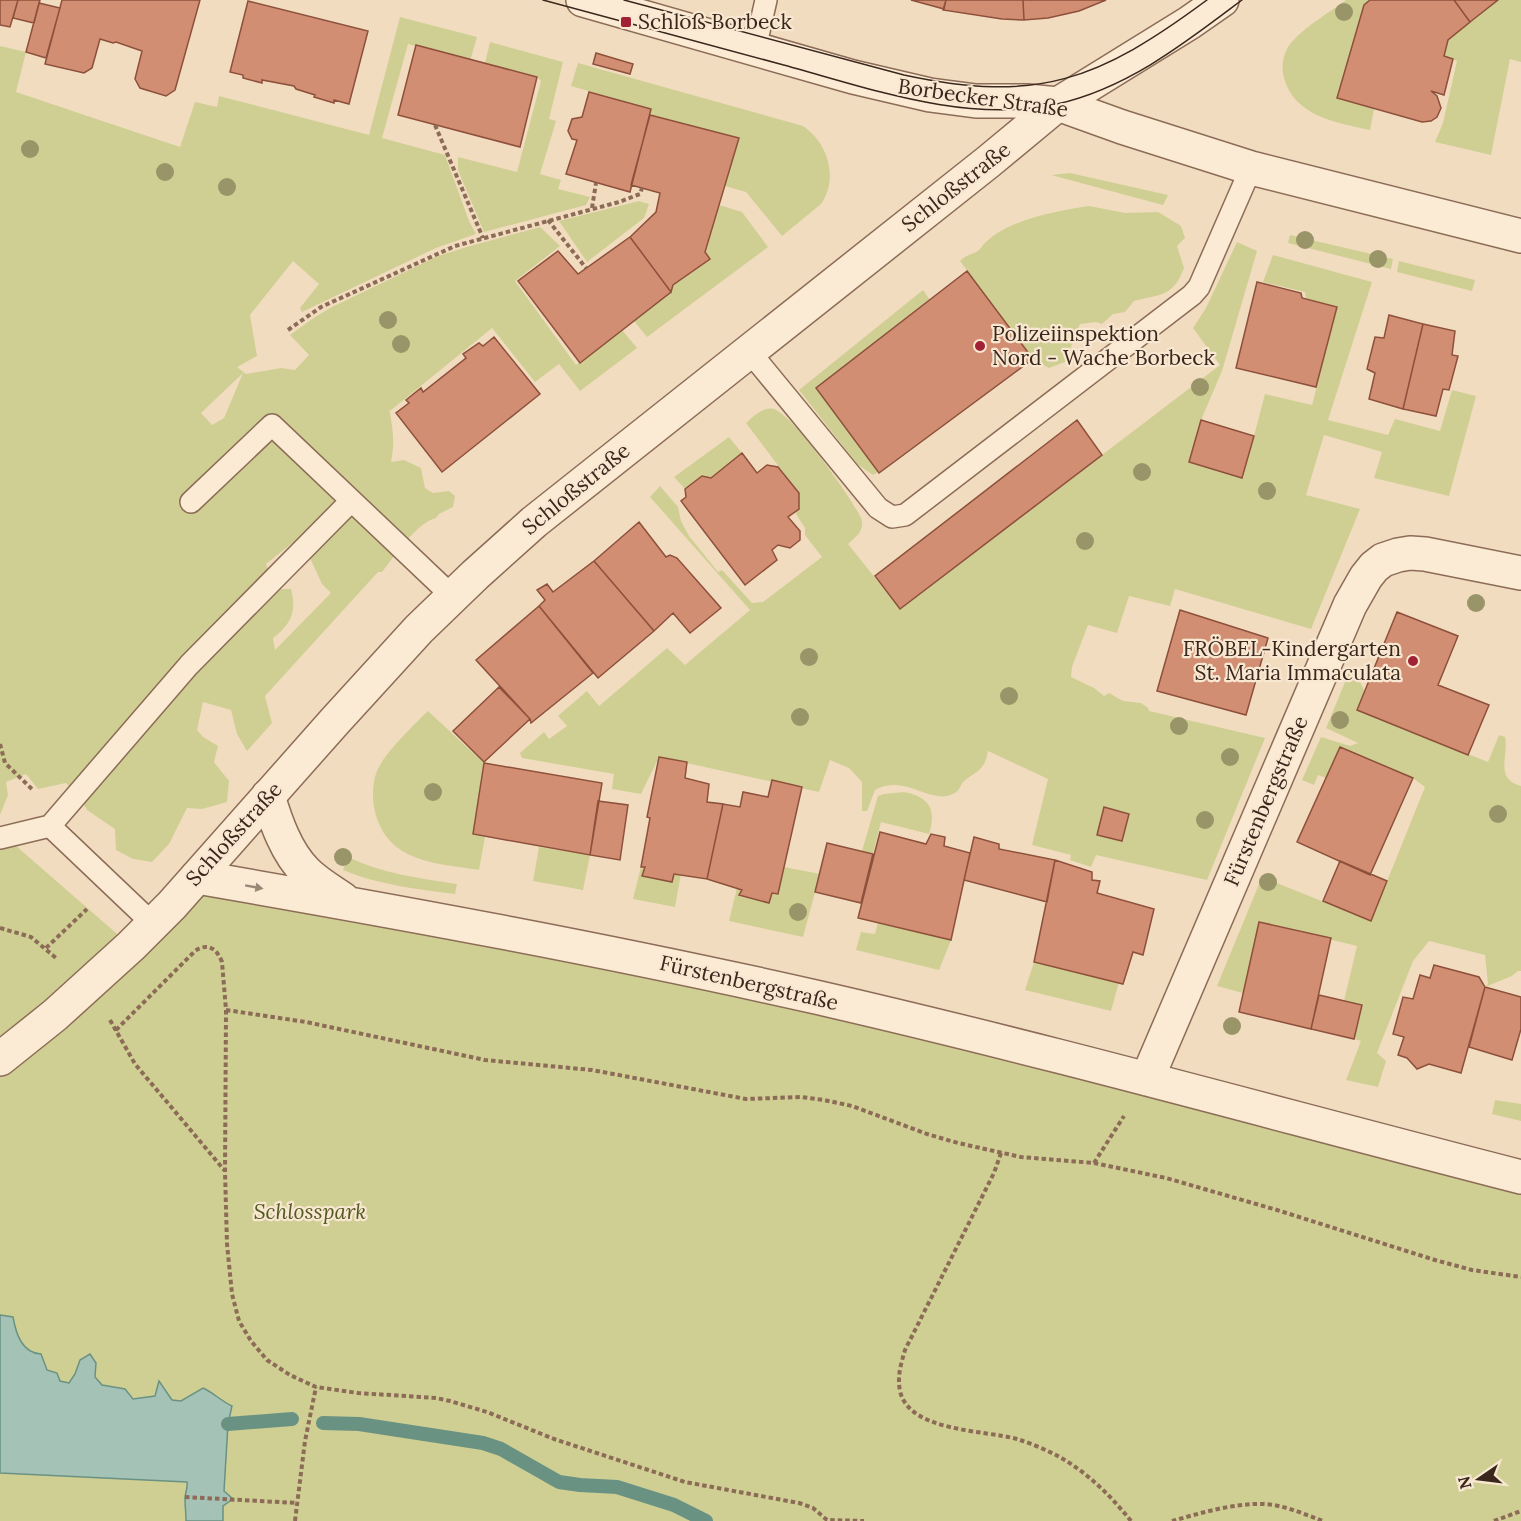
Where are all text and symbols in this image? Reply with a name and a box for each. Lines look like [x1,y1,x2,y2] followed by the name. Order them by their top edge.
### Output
[638,8,792,35] place label: Schloß Borbeck
[619,15,633,29] marker: Schloß Borbeck
[896,72,1070,123] street label: Borbecker Straße
[896,136,1016,238] street label: Schloßstraße
[992,320,1215,371] place label: Polizeiinspektion Nord - Wache Borbeck
[973,339,987,353] marker: Polizeiinspektion Nord - Wache Borbeck
[516,437,635,540] street label: Schloßstraße
[1183,635,1401,686] place label: FRÖBEL-Kindergarten St. Maria Immaculata
[1406,654,1420,668] marker: FRÖBEL-Kindergarten St. Maria Immaculata
[1217,712,1314,890] street label: Fürstenbergstraße
[180,776,288,891] street label: Schloßstraße
[245,883,264,892] one-way arrow
[657,949,841,1016] street label: Fürstenbergstraße
[254,1198,366,1225] park label: Schlosspark
[1449,1449,1509,1509] north arrow
[1453,1474,1476,1491] text: N

